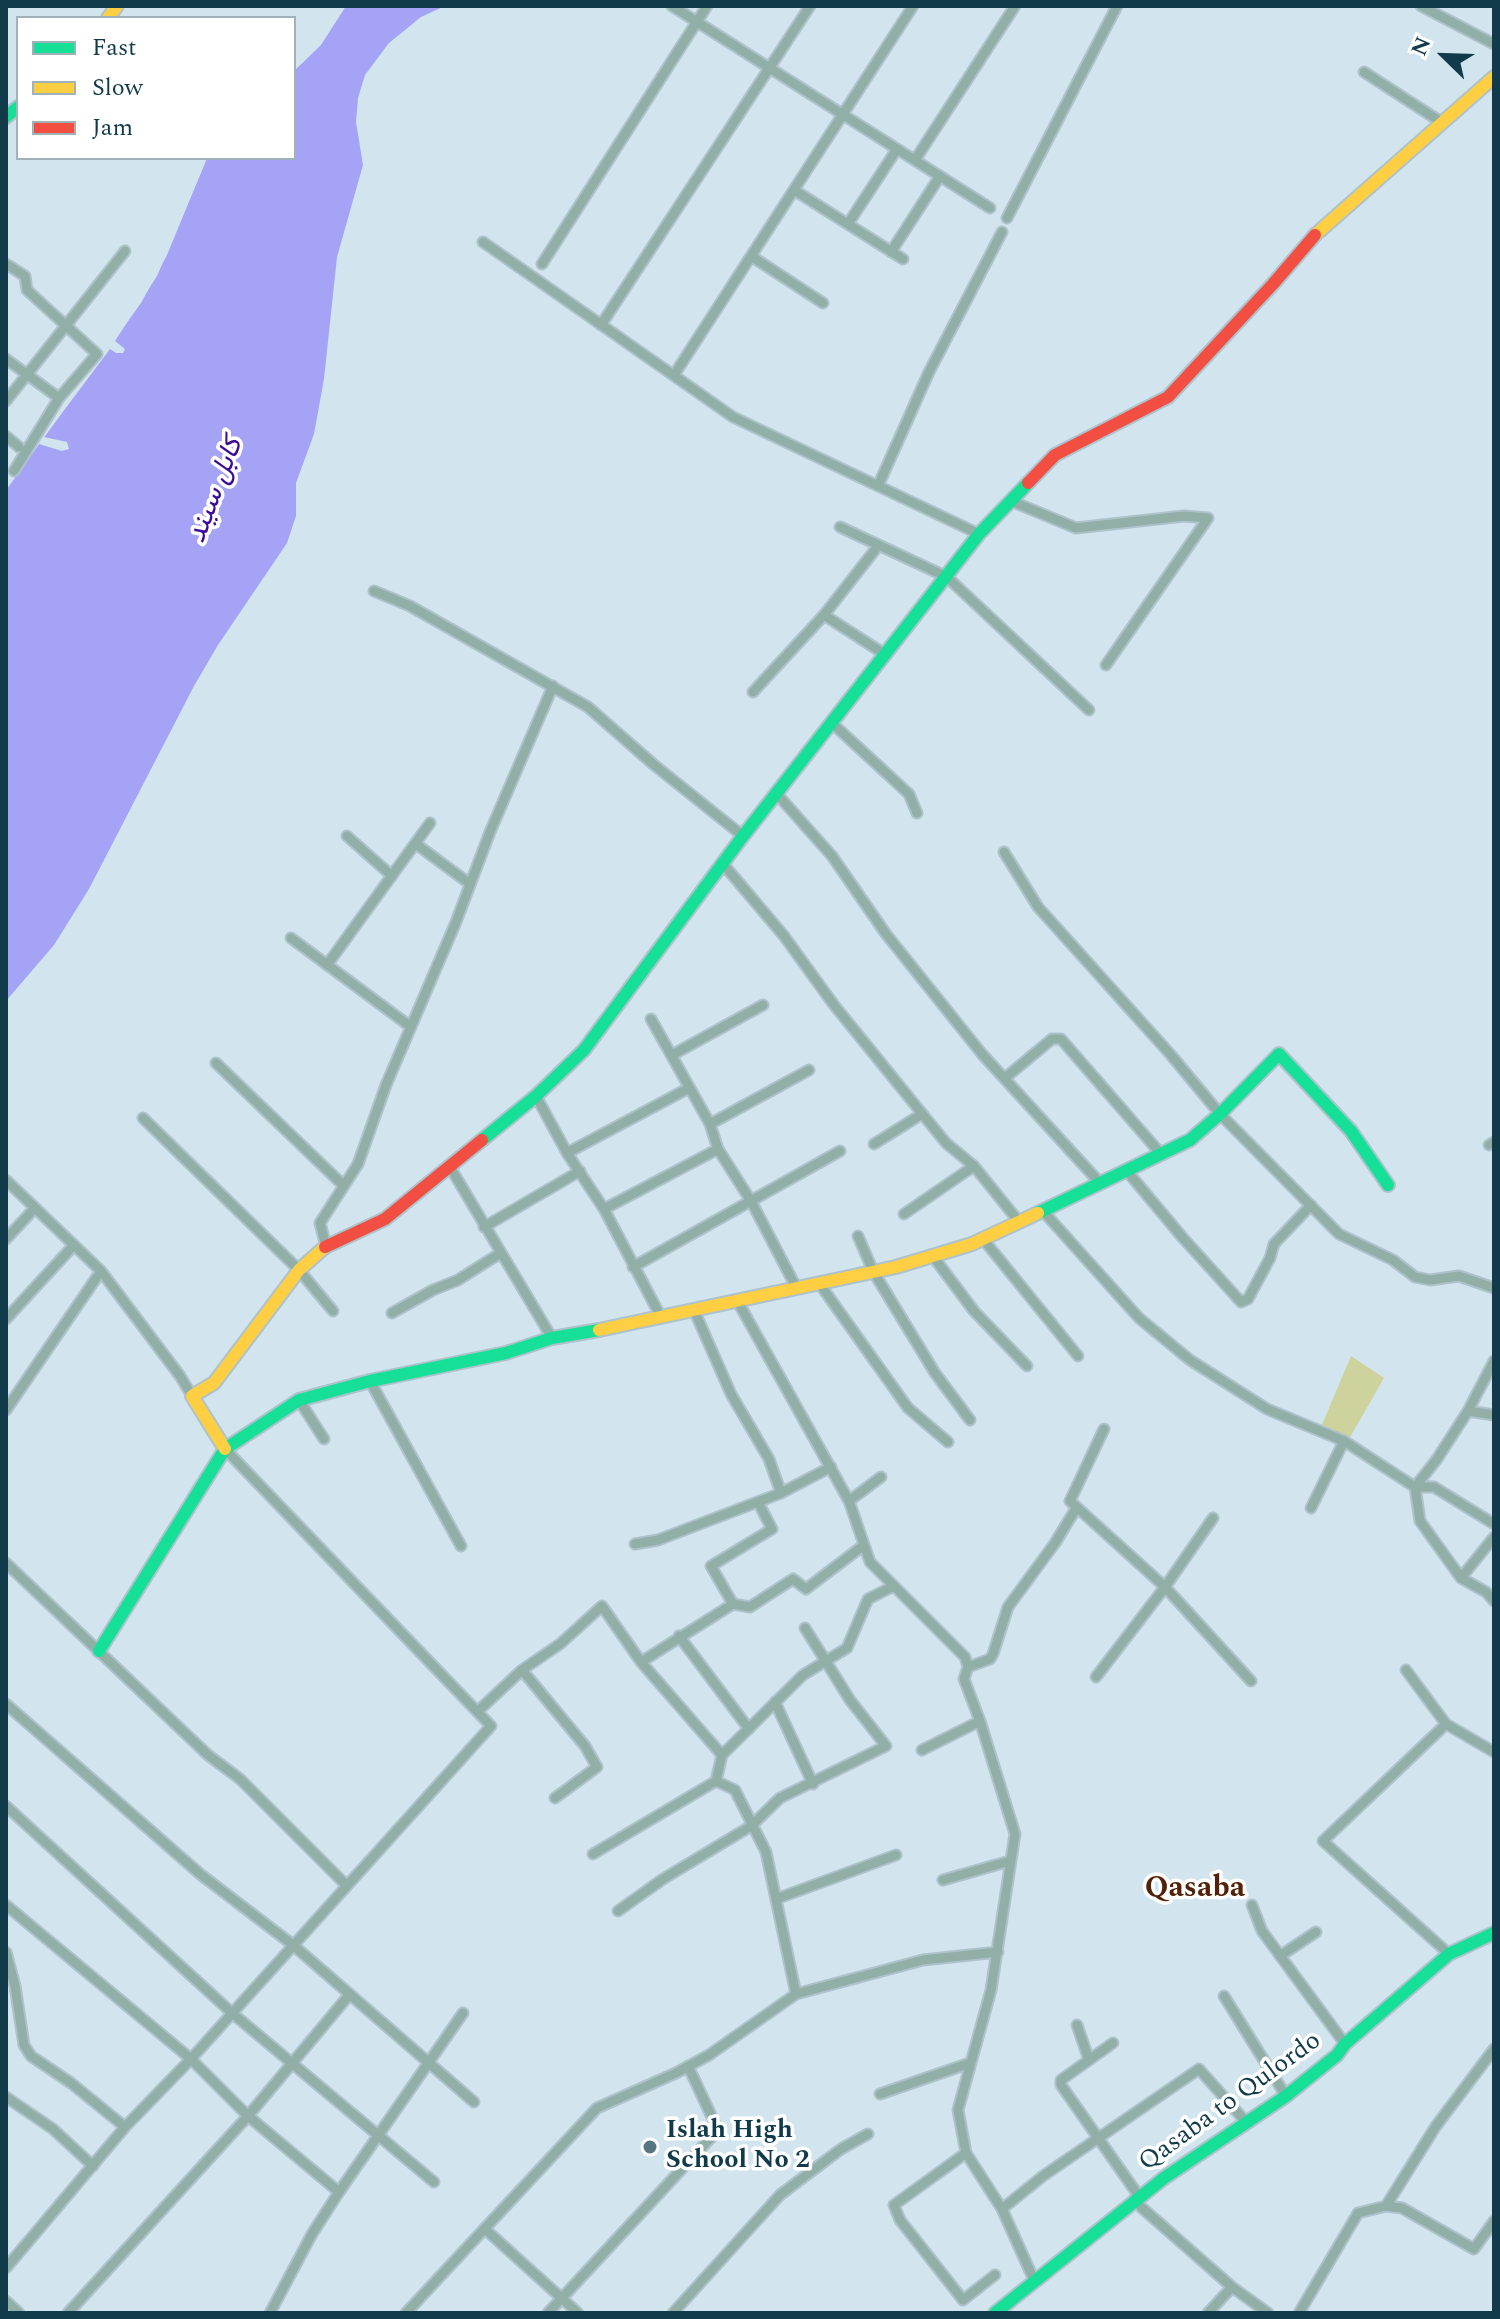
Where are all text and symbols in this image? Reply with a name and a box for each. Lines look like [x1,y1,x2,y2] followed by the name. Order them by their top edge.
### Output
[16,16,296,160] legend
[1404,16,1484,96] north arrow
[92,30,137,66] text: Fast
[1403,32,1440,61] text: N
[92,70,143,106] text: Slow
[92,110,133,146] text: Jam
[182,434,252,548] water label: کابل سيند
[1145,1872,1245,1908] district label: Qasaba
[1134,2027,1328,2179] street label: Qasaba to Qulordo
[666,2116,810,2178] place label: Islah High School No 2
[641,2138,659,2156] marker: Islah High School No 2

